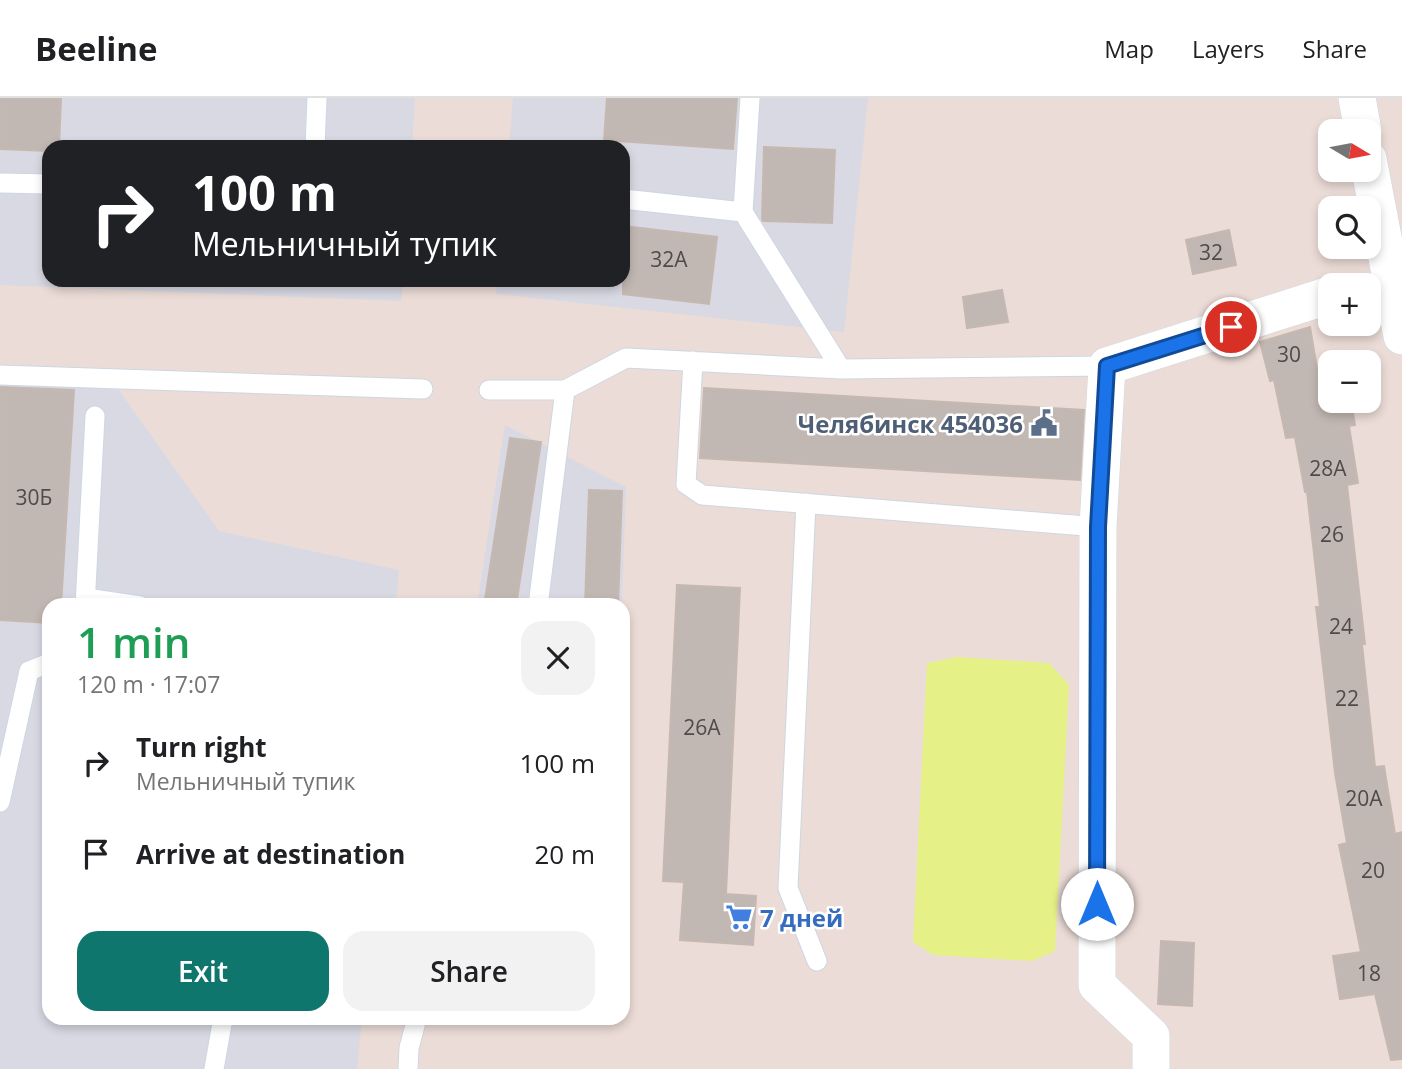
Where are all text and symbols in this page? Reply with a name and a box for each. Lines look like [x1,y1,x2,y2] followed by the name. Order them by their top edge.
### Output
[35,26,158,71] text: Beeline
[1104,32,1154,65] text: Map
[1192,32,1265,65] text: Layers
[1303,32,1367,65] text: Share
[1318,119,1381,182] north arrow
[1318,119,1381,413] map controls
[192,159,337,225] text: 100 m
[77,168,168,259] icon: right
[1318,196,1381,259] button: search
[192,222,497,265] text: Мельничный тупик
[1199,238,1223,266] house number: 32
[650,245,688,273] house number: 32А
[1318,273,1381,336] button: +
[1201,297,1261,357] pin
[1212,308,1250,346] icon: arrive
[1277,340,1301,368] house number: 30
[1318,350,1381,413] button: −
[798,407,1023,440] place label: Челябинск 454036
[1029,408,1059,438] public building icon: Челябинск 454036
[1309,454,1347,482] house number: 28А
[16,483,52,511] house number: 30Б
[1320,520,1344,548] house number: 26
[1329,612,1353,640] house number: 24
[77,613,190,670] text: 1 min
[521,621,595,695] button: close
[77,668,220,700] text: 120 m · 17:07
[1335,684,1359,712] house number: 22
[683,713,721,741] house number: 26А
[136,729,267,765] text: Turn right
[77,744,115,782] icon: right
[520,745,595,781] text: 100 m
[136,765,355,797] text: Мельничный тупик
[1345,784,1383,812] house number: 20А
[77,835,115,873] icon: arrive
[136,836,405,872] text: Arrive at destination
[534,836,595,872] text: 20 m
[1361,856,1385,884] house number: 20
[1060,867,1134,941] position arrow
[760,901,843,934] place label: 7 дней
[724,902,754,932] supermarket icon: 7 дней
[77,931,329,1011] button: Exit
[343,931,595,1011] button: Share
[1357,959,1381,987] house number: 18

